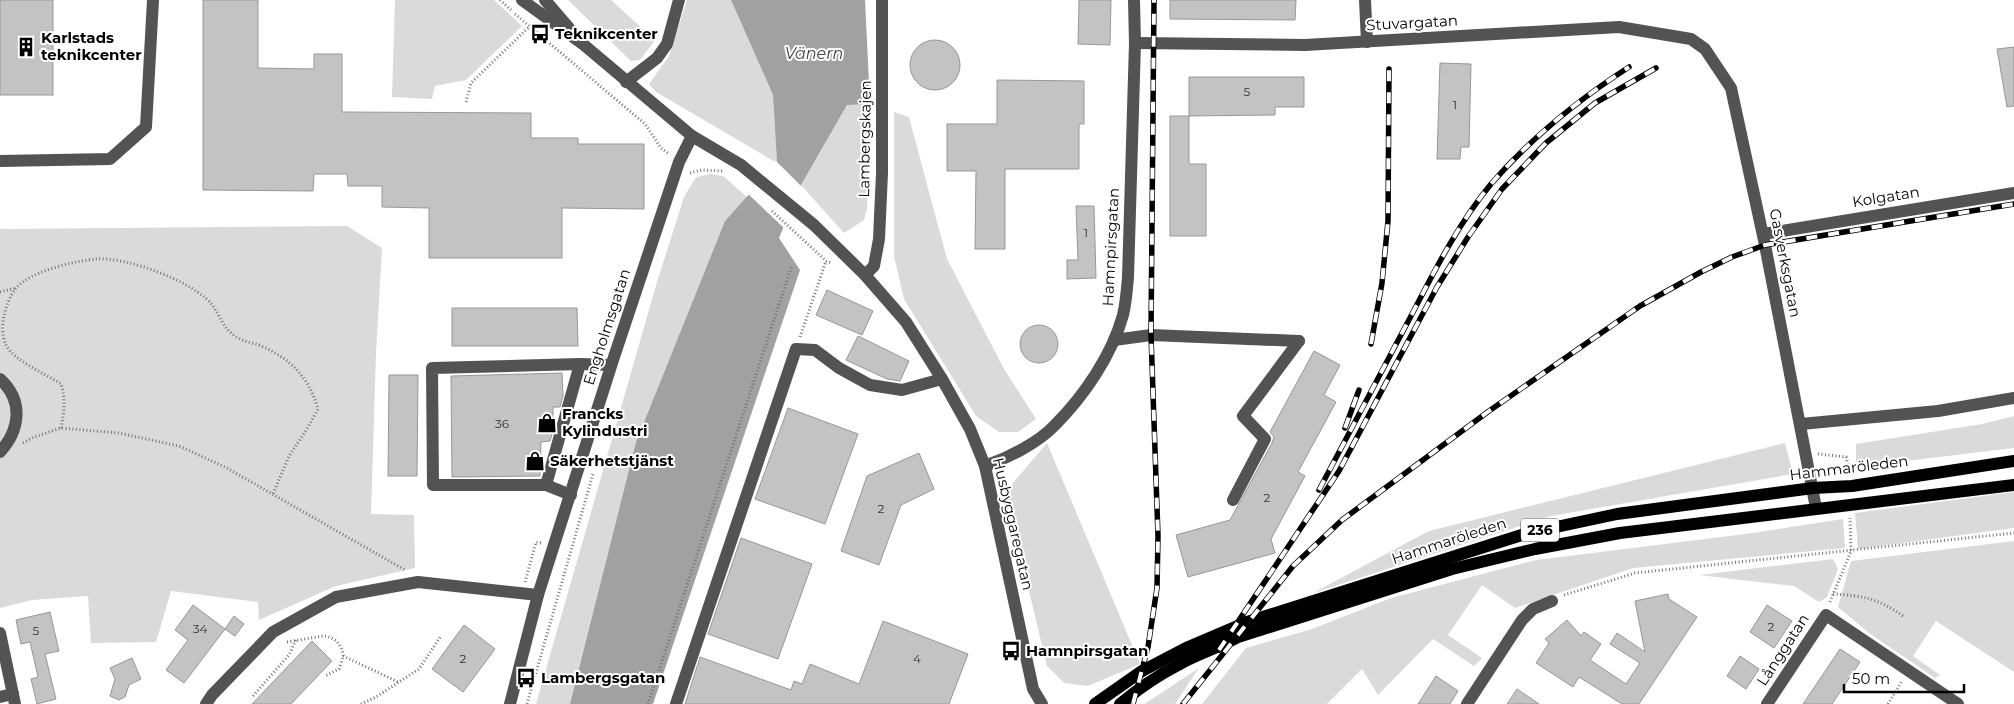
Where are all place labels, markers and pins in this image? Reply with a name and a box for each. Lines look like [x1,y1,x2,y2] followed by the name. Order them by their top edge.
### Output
[529,23,551,45] bus stop icon: Teknikcenter
[555,24,658,43] place label: Teknikcenter
[41,28,142,64] place label: Karlstads teknikcenter
[15,36,37,58] building icon: Karlstads teknikcenter
[562,404,648,440] place label: Francks Kylindustri
[536,412,558,434] shop icon: Francks Kylindustri
[524,450,546,472] shop icon: Säkerhetstjänst
[550,451,674,470] place label: Säkerhetstjänst
[1000,640,1022,662] bus stop icon: Hamnpirsgatan
[1026,641,1148,660] place label: Hamnpirsgatan
[515,667,537,689] bus stop icon: Lambergsgatan
[541,668,665,687] place label: Lambergsgatan

